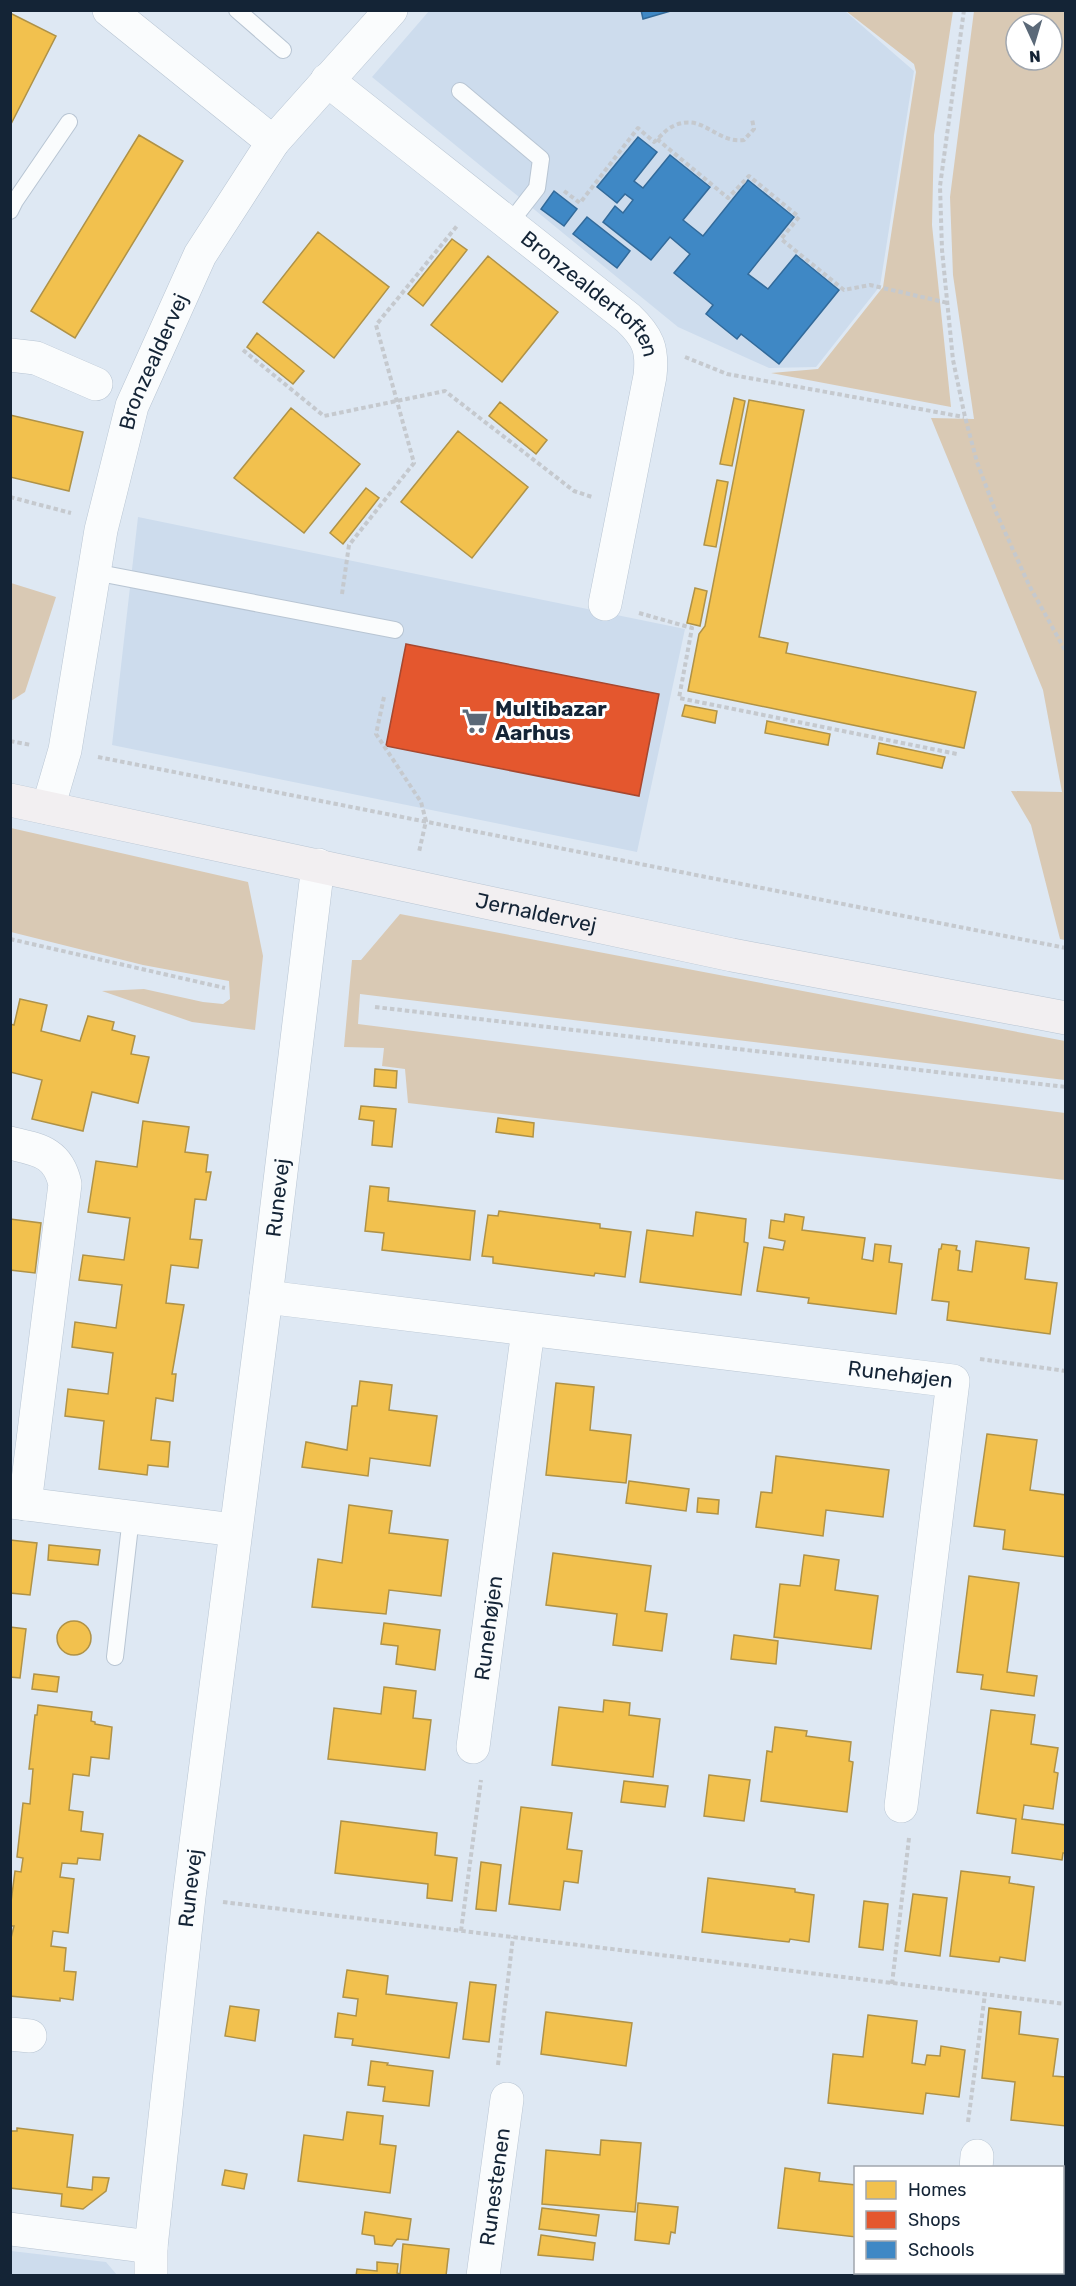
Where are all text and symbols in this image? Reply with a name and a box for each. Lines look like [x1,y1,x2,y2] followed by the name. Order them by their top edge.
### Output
[1004,12,1064,72] north arrow
[1029,47,1041,66] text: N
[516,225,664,359] street label: Bronzealdertoften
[113,289,193,432] street label: Bronzealdervej
[495,696,607,745] place label: Multibazar Aarhus
[460,706,490,736] supermarket icon: Multibazar Aarhus
[473,887,599,938] street label: Jernaldervej
[260,1157,295,1238] street label: Runevej
[846,1355,954,1393] street label: Runehøjen
[469,1574,507,1682] street label: Runehøjen
[173,1847,207,1929] street label: Runevej
[474,2126,515,2247] street label: Runestenen
[854,2166,1064,2274] legend
[908,2179,966,2201] text: Homes
[908,2209,960,2231] text: Shops
[908,2239,974,2261] text: Schools

